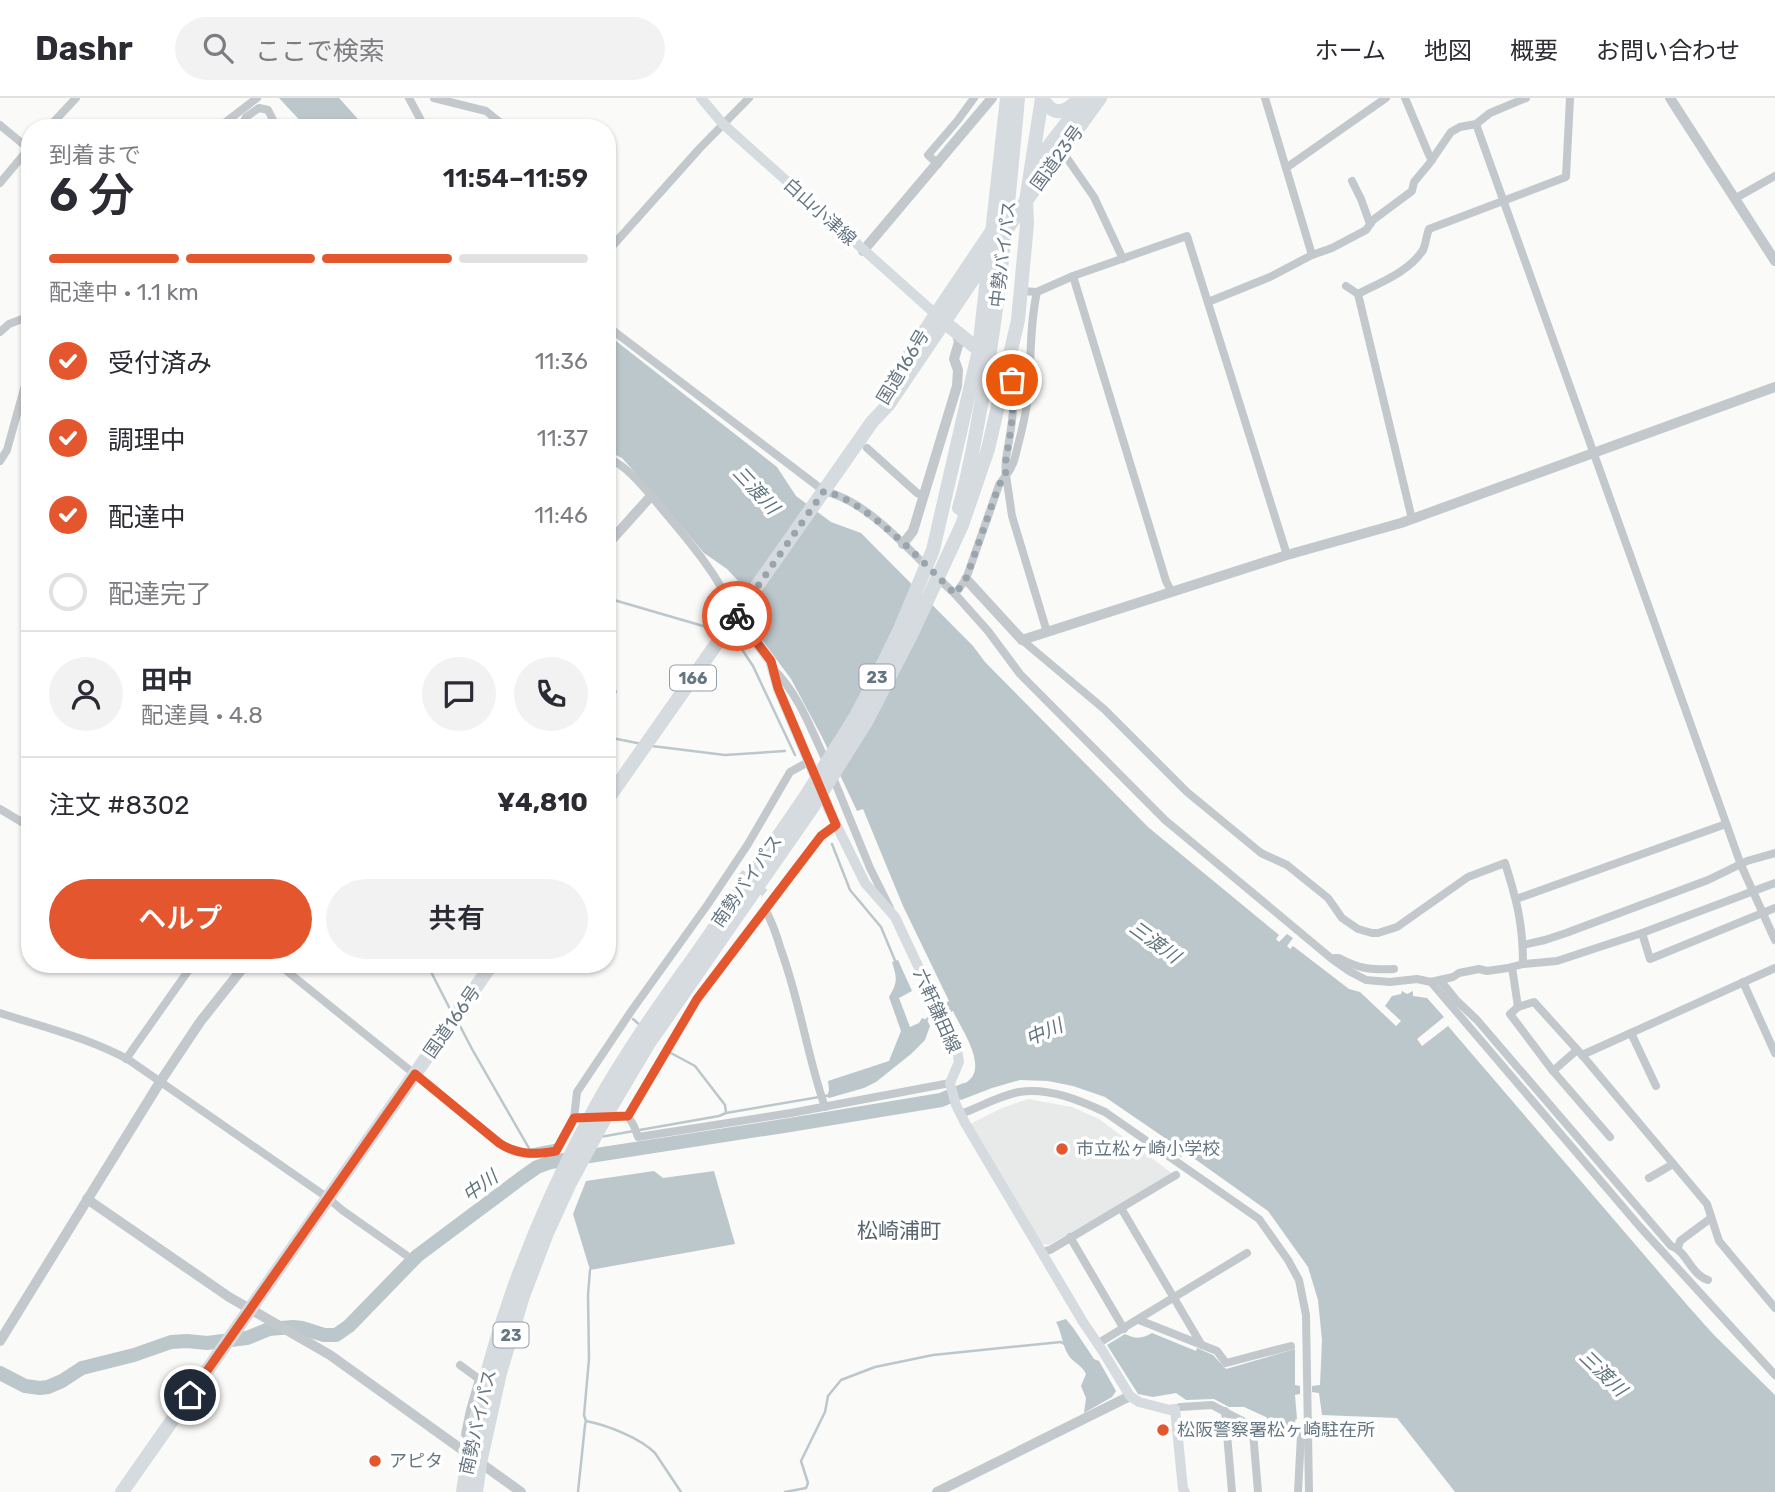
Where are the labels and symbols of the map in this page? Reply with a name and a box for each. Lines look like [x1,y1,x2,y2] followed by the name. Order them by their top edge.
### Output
[1026,121,1088,195] street label: 国道23号
[779,174,861,250] street label: 白山小津線
[986,199,1020,309] street label: 中勢バイパス
[872,326,934,408] street label: 国道166号
[982,350,1042,410] pin
[728,461,785,520] water label: 三渡川
[702,581,772,651] courier
[860,664,894,690] road number: 23
[670,666,716,691] road number: 166
[707,831,787,931] street label: 南勢バイパス
[1125,916,1186,969] water label: 三渡川
[909,965,965,1057] street label: 六軒鎌田線
[419,982,485,1062] street label: 国道166号
[1022,1013,1068,1050] water label: 中川
[1076,1138,1220,1160] place label: 市立松ヶ崎小学校
[1054,1141,1070,1157] marker: 市立松ヶ崎小学校
[458,1164,504,1206] water label: 中川
[857,1218,941,1243] district label: 松崎浦町
[494,1322,528,1348] road number: 23
[1575,1345,1633,1402] water label: 三渡川
[160,1365,220,1425] pin
[455,1367,501,1477] street label: 南勢バイパス
[1177,1419,1375,1441] place label: 松阪警察署松ヶ崎駐在所
[1155,1422,1171,1438] marker: 松阪警察署松ヶ崎駐在所
[389,1450,443,1472] place label: アピタ
[367,1453,383,1469] marker: アピタ

